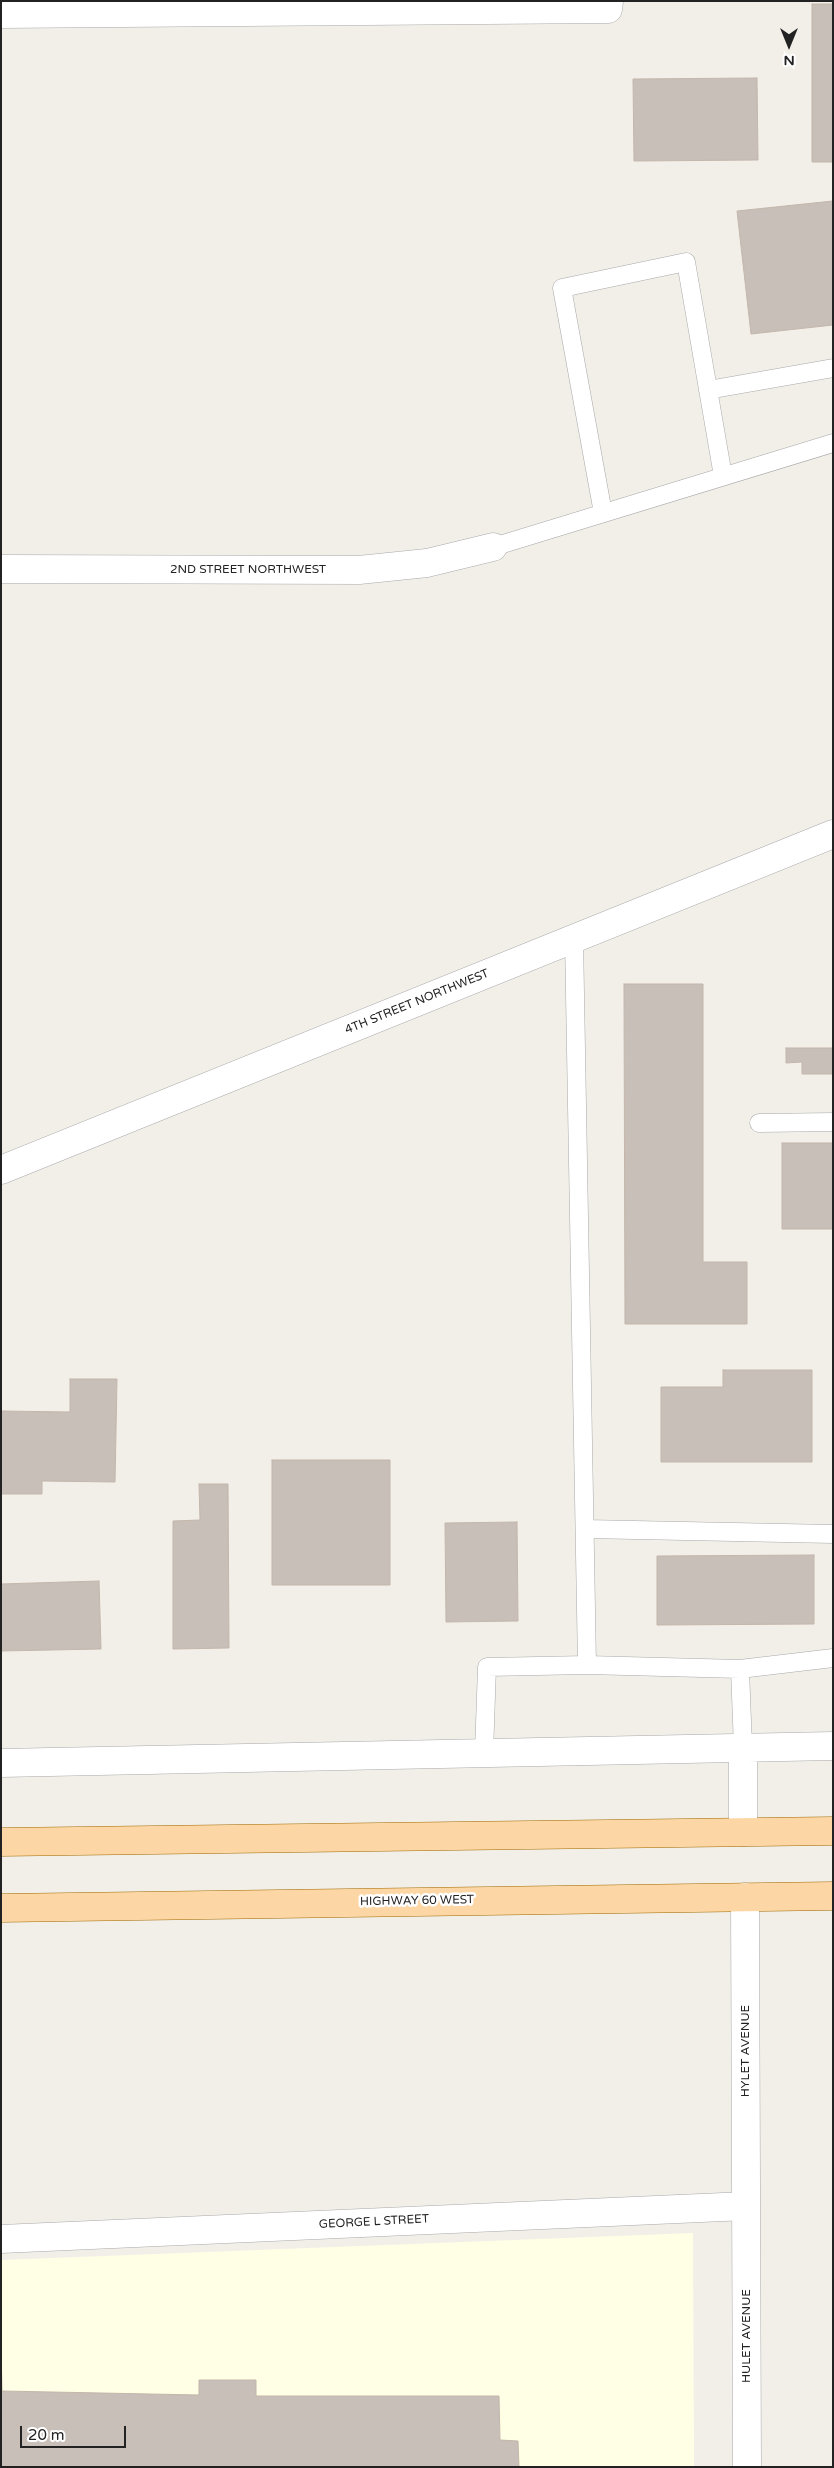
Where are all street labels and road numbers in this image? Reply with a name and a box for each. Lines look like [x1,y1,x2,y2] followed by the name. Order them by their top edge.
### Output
[170,563,326,577] street label: 2ND STREET NORTHWEST
[343,966,491,1038] street label: 4TH STREET NORTHWEST
[360,1893,474,1909] street label: HIGHWAY 60 WEST
[739,2005,753,2097] street label: HYLET AVENUE
[319,2212,429,2232] street label: GEORGE L STREET
[740,2289,754,2383] street label: HULET AVENUE

